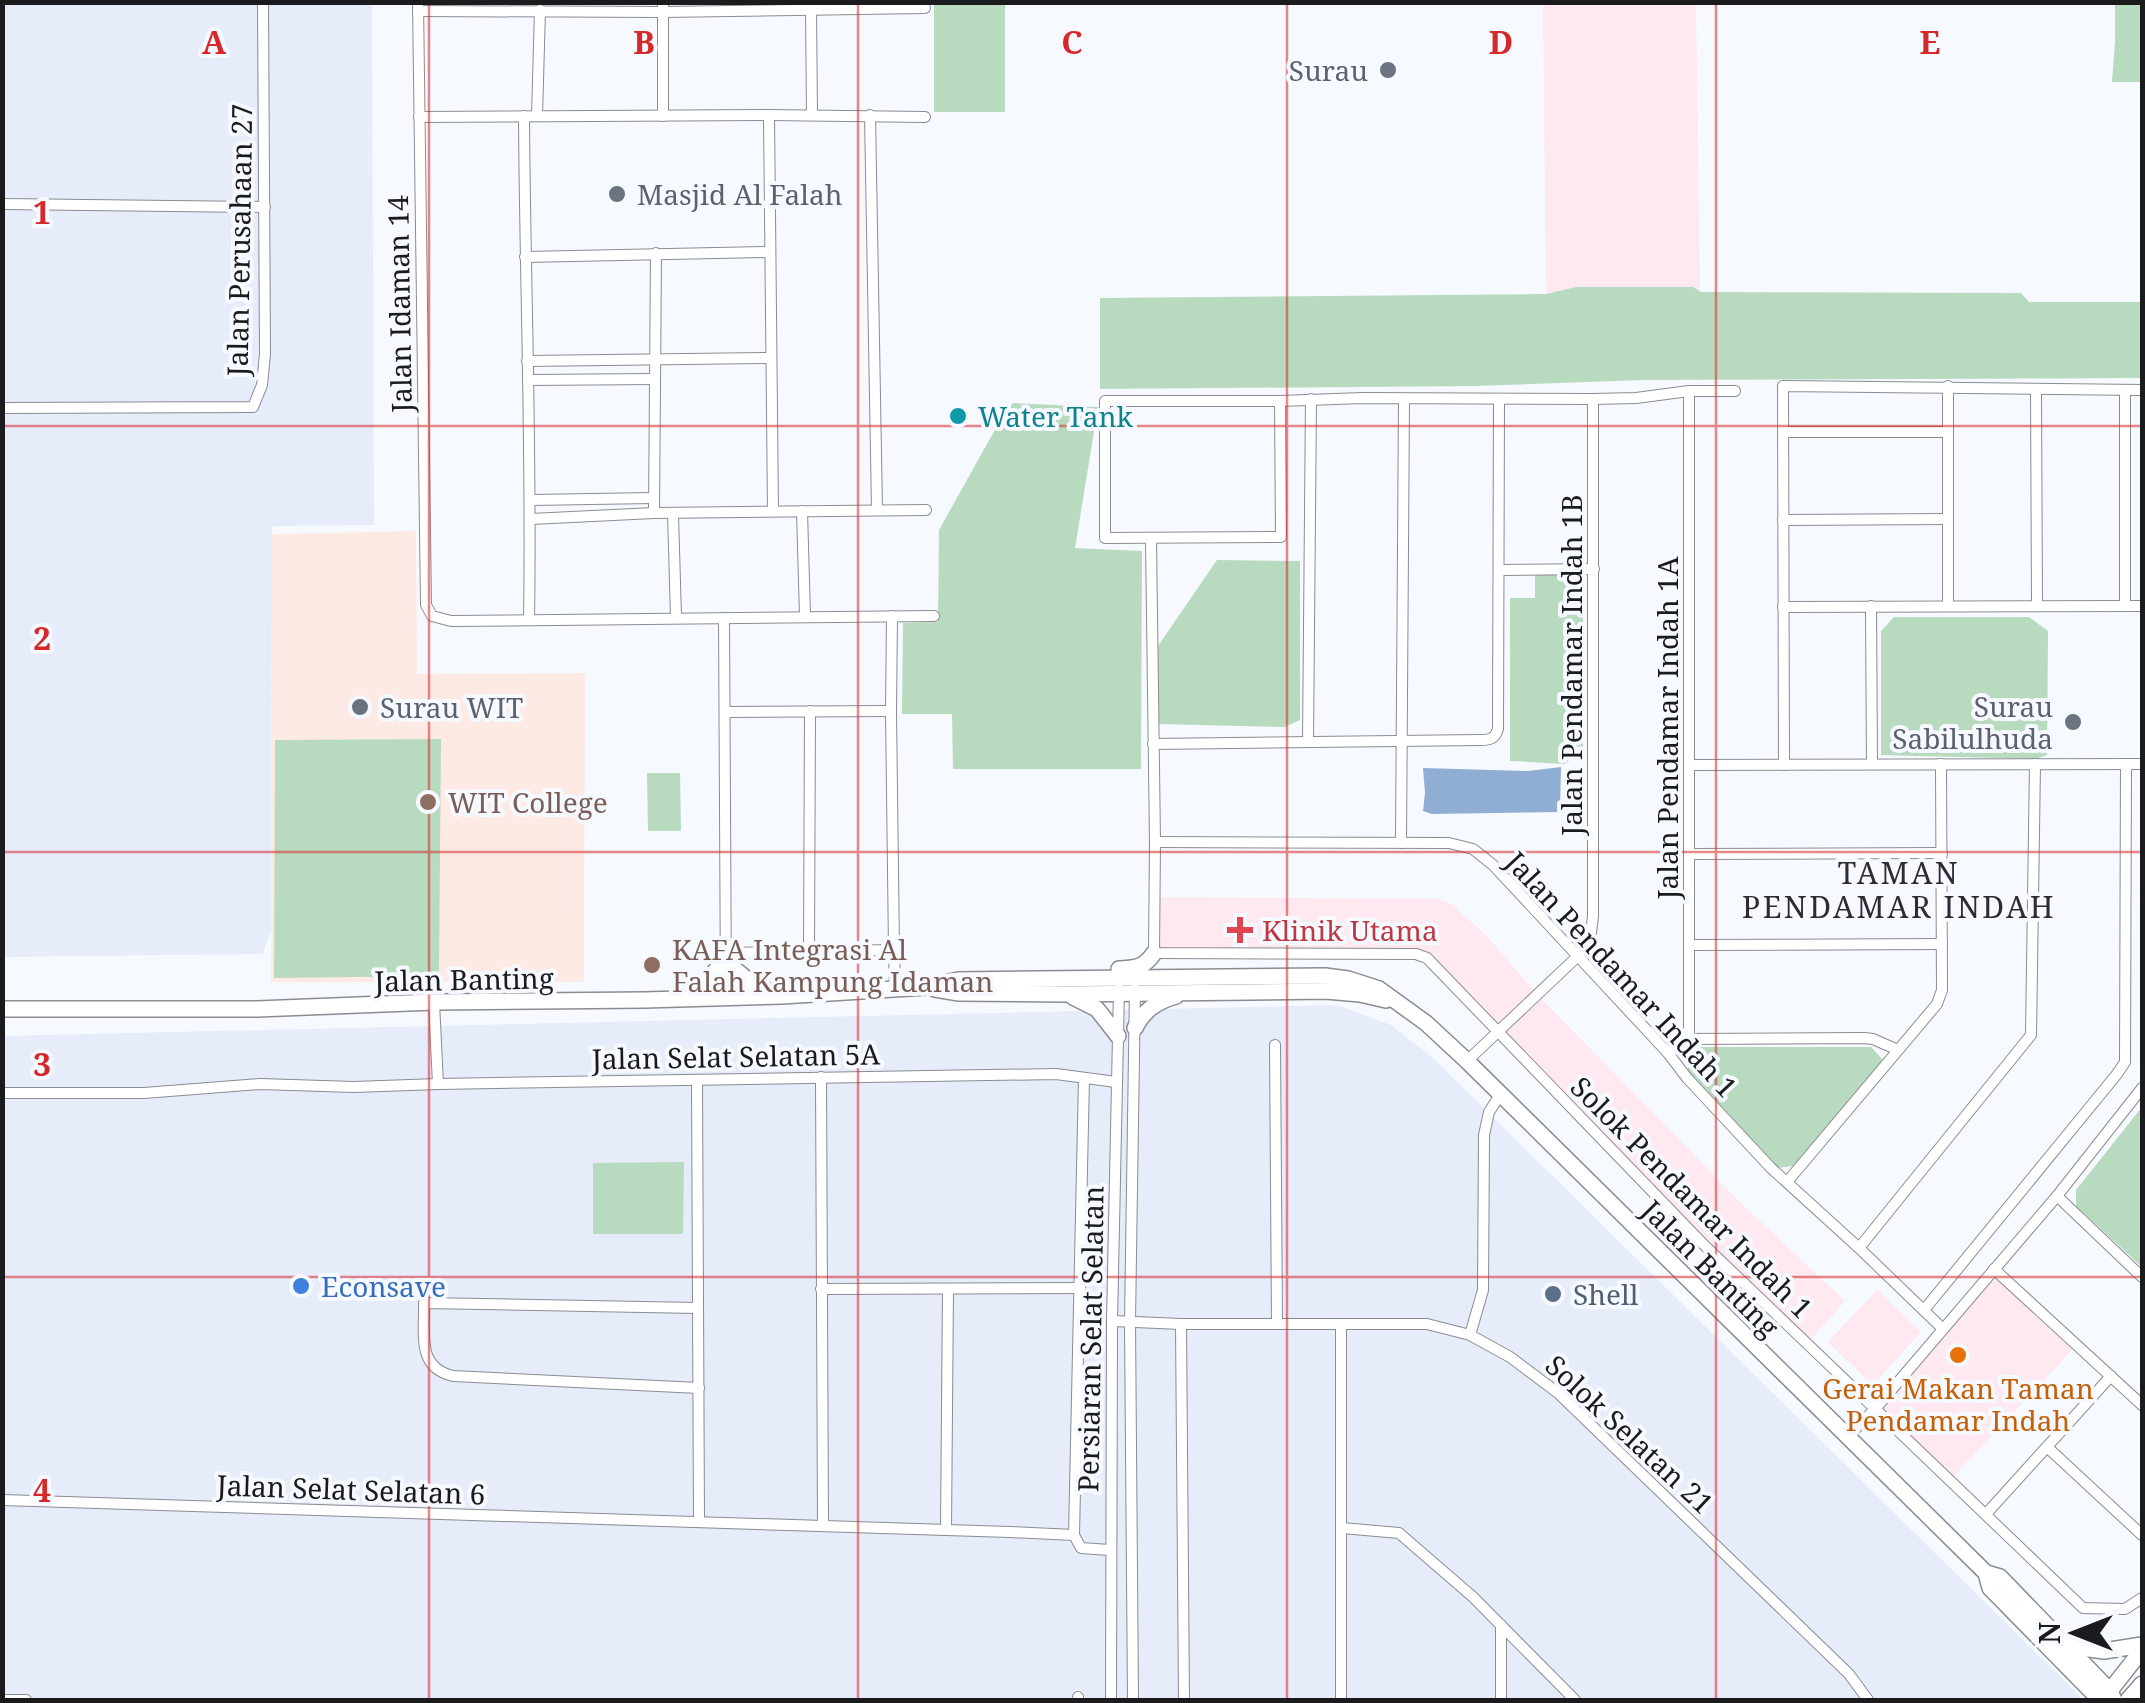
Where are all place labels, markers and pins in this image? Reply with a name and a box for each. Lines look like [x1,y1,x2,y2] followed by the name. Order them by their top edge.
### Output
[1289,51,1368,89] place label: Surau
[1377,59,1399,81] marker: Surau
[637,175,843,213] place label: Masjid Al Falah
[606,183,628,205] marker: Masjid Al Falah
[978,397,1134,435] place label: Water Tank
[947,405,969,427] marker: Water Tank
[1892,687,2053,757] place label: Surau Sabilulhuda
[380,688,523,726] place label: Surau WIT
[349,696,371,718] marker: Surau WIT
[2062,711,2084,733] marker: Surau Sabilulhuda
[448,783,608,821] place label: WIT College
[417,791,439,813] marker: WIT College
[1262,911,1438,949] place label: Klinik Utama
[1227,917,1253,943] marker: Klinik Utama
[672,930,993,1000] place label: KAFA Integrasi Al Falah Kampung Idaman
[641,954,663,976] marker: KAFA Integrasi Al Falah Kampung Idaman
[321,1267,446,1305] place label: Econsave
[290,1275,312,1297] marker: Econsave
[1573,1275,1639,1313] place label: Shell
[1542,1283,1564,1305] marker: Shell
[1947,1344,1969,1366] marker: Gerai Makan Taman Pendamar Indah
[1822,1369,2094,1439] place label: Gerai Makan Taman Pendamar Indah

